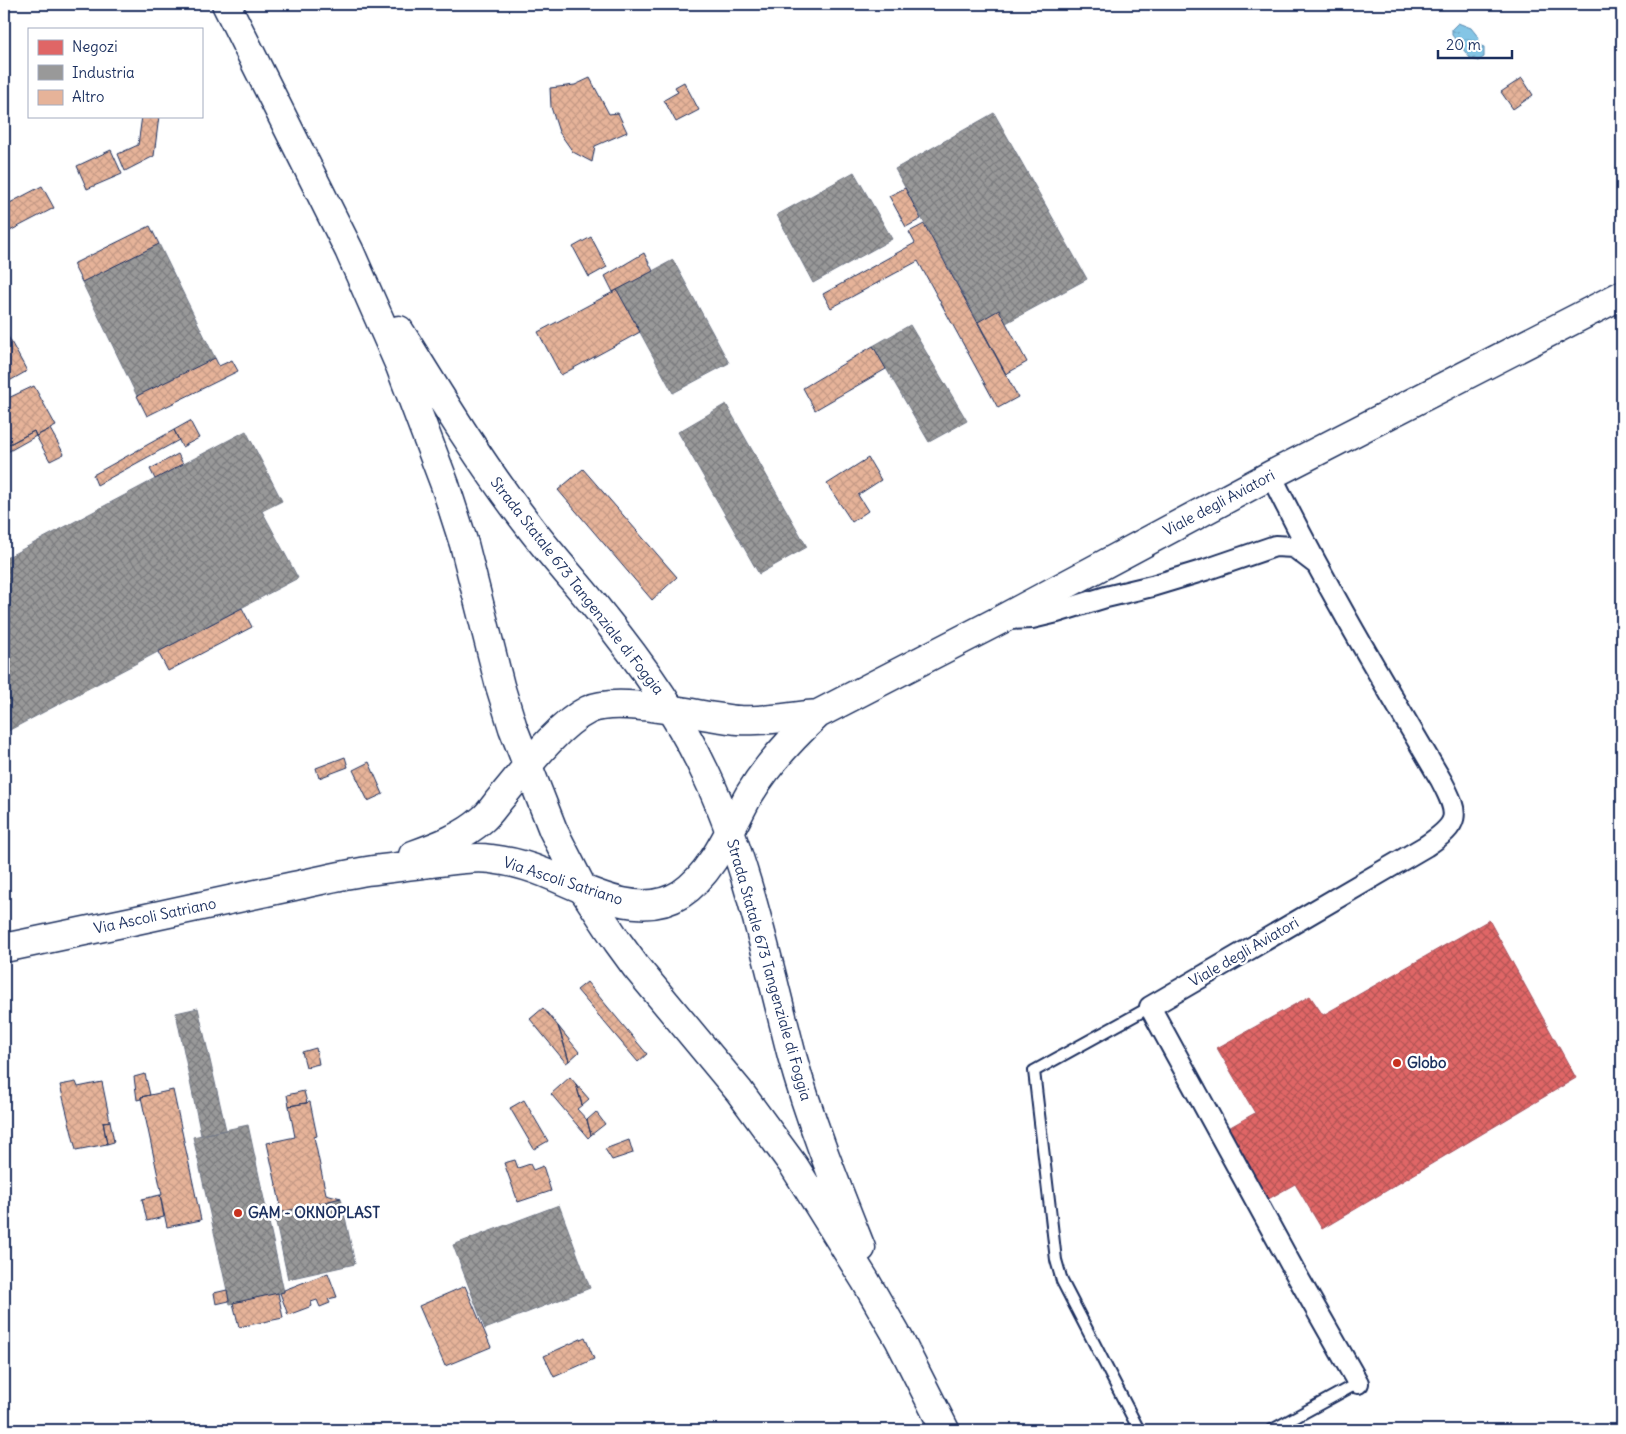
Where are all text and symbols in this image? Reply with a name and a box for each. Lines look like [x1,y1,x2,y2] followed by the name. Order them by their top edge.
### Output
[28,28,202,118] legend
[1438,28,1512,60] scale bar
[1446,35,1481,54] text: 20 m
[72,37,118,56] text: Negozi
[72,63,135,82] text: Industria
[72,87,104,106] text: Altro
[1160,465,1278,540] street label: Viale degli Aviatori
[486,473,669,699] street label: Strada Statale 673 Tangenziale di Foggia
[723,837,816,1103] street label: Strada Statale 673 Tangenziale di Foggia
[501,852,625,909] street label: Via Ascoli Satriano
[92,893,218,938] street label: Via Ascoli Satriano
[1186,912,1302,991] street label: Viale degli Aviatori
[1407,1053,1447,1072] place label: Globo
[1391,1057,1403,1069] marker: Globo
[248,1203,380,1222] place label: GAM - OKNOPLAST
[232,1207,244,1219] marker: GAM - OKNOPLAST

